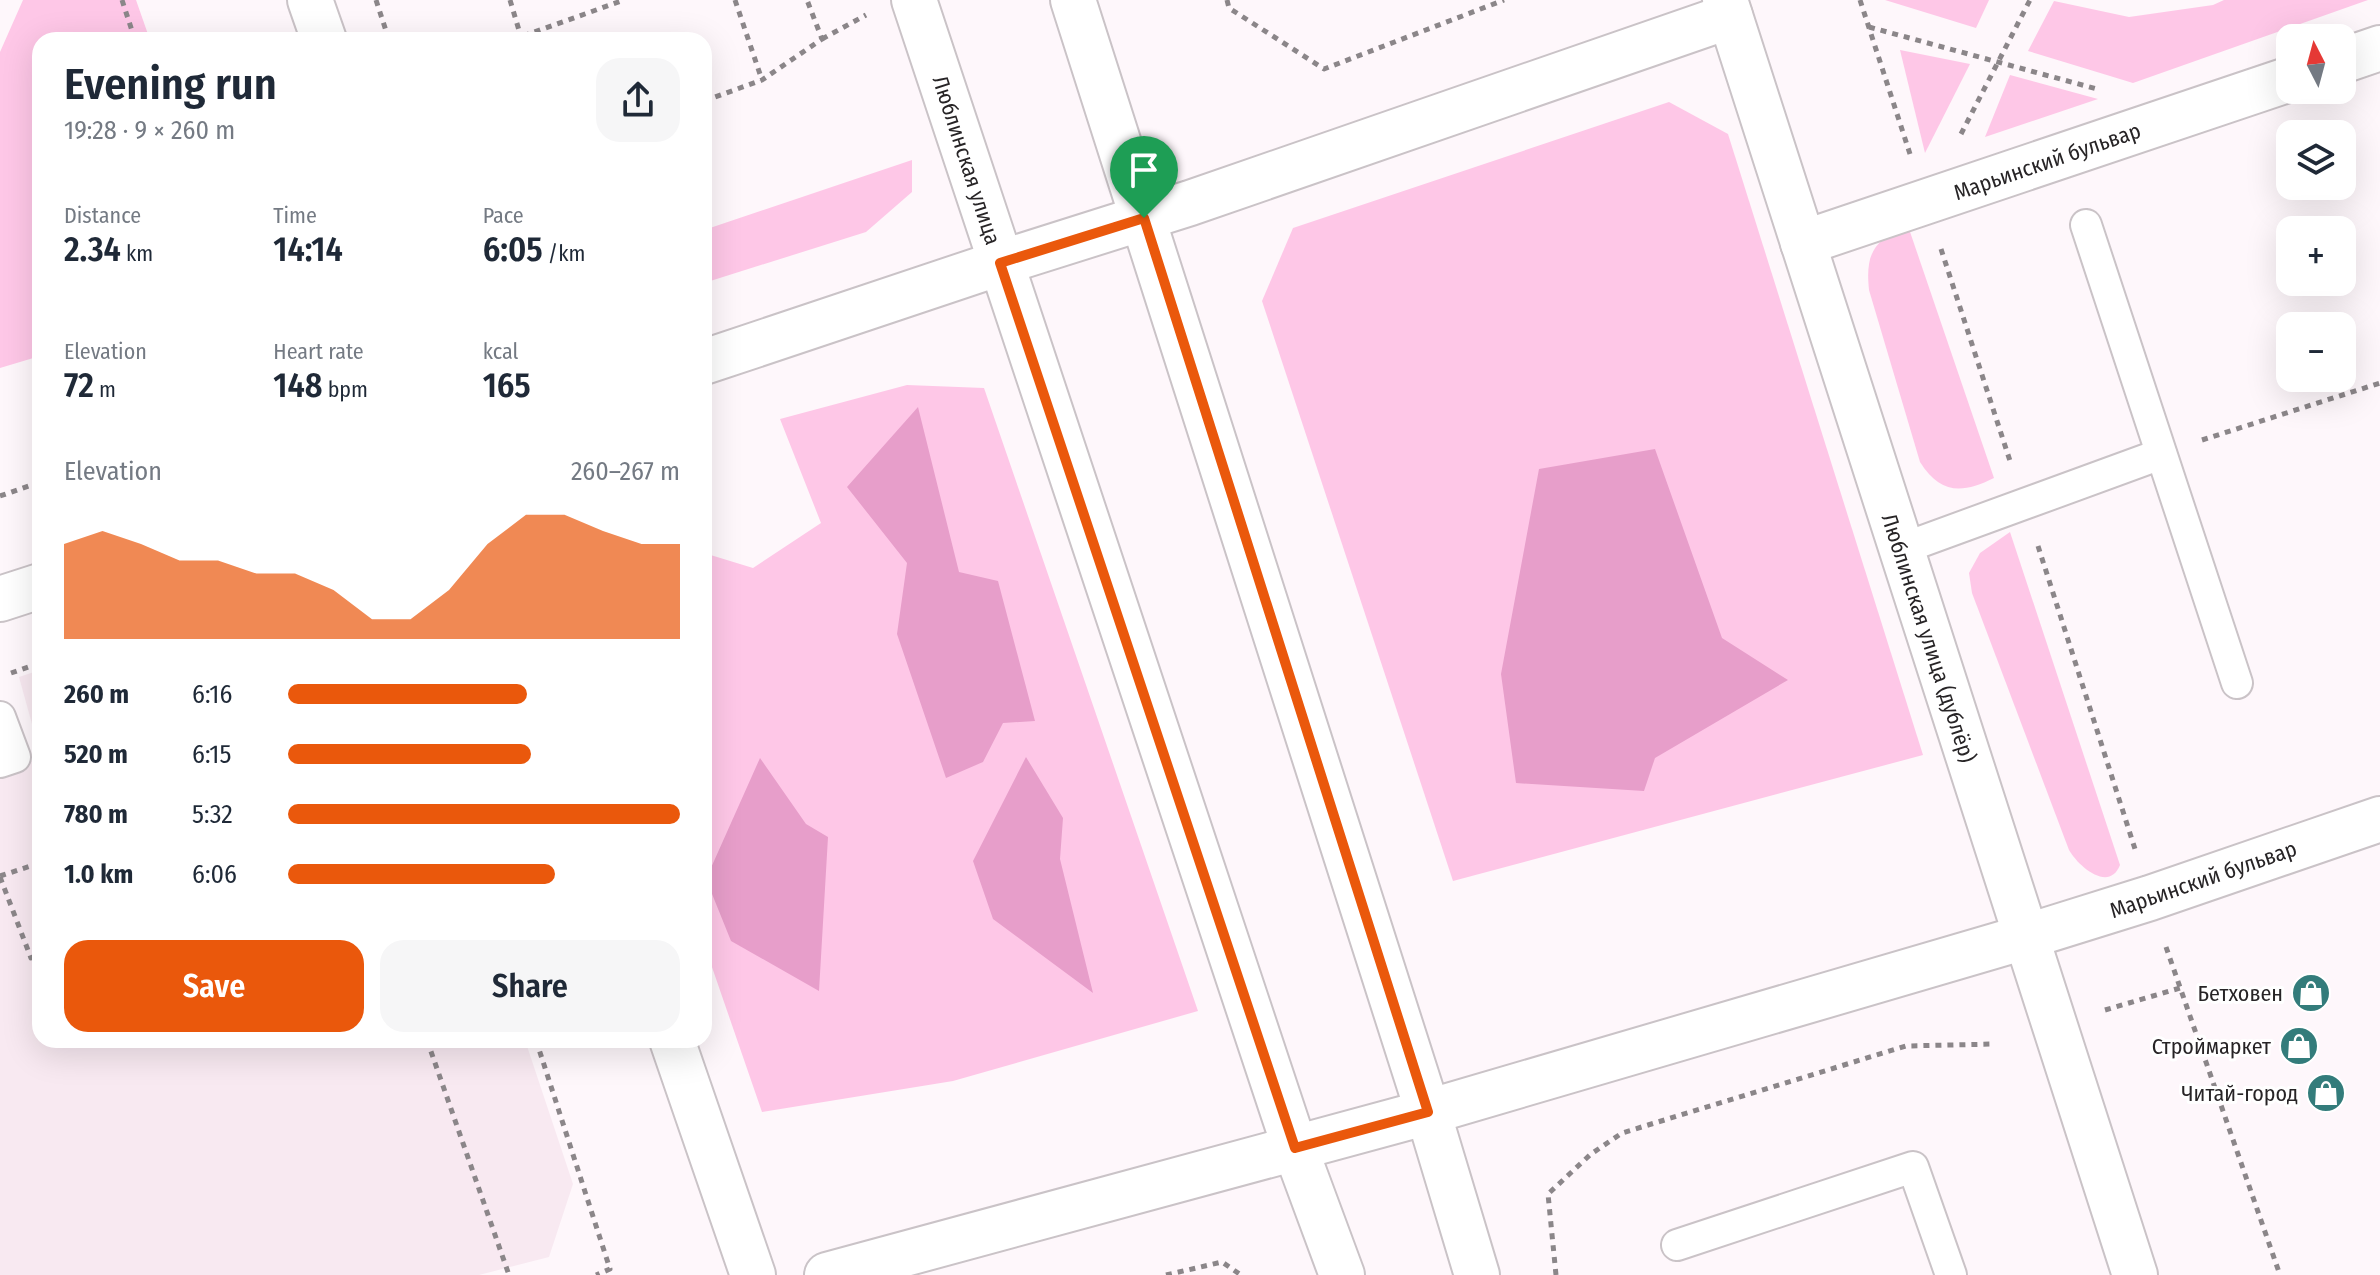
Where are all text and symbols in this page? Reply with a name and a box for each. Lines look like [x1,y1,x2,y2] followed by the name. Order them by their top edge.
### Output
[2276,24,2356,104] north arrow
[2276,24,2356,392] map controls
[64,58,277,111] text: Evening run
[596,58,680,142] button: share
[926,72,1007,248] street label: Люблинская улица
[64,115,235,146] text: 19:28 · 9 × 260 m
[1950,117,2144,206] street label: Марьинский бульвар
[2276,120,2356,200] button: layers
[1110,136,1178,218] pin
[1122,148,1166,192] icon: arrive
[64,202,141,229] text: Distance
[273,202,317,229] text: Time
[483,202,524,229] text: Pace
[2276,216,2356,296] button: +
[64,229,121,270] text: 2.34
[273,229,343,270] text: 14:14
[483,229,543,270] text: 6:05
[121,240,153,267] text: km
[543,240,585,267] text: /km
[2276,312,2356,392] button: −
[64,338,147,365] text: Elevation
[273,338,364,365] text: Heart rate
[483,338,518,365] text: kcal
[64,365,94,406] text: 72
[273,365,322,406] text: 148
[483,365,531,406] text: 165
[94,376,116,403] text: m
[322,376,368,403] text: bpm
[64,456,162,487] text: Elevation
[571,456,680,487] text: 260–267 m
[1875,510,1982,766] street label: Люблинская улица (дублёр)
[64,679,129,710] text: 260 m
[192,679,232,710] text: 6:16
[64,739,128,770] text: 520 m
[192,739,231,770] text: 6:15
[64,799,128,830] text: 780 m
[192,799,233,830] text: 5:32
[2106,835,2300,924] street label: Марьинский бульвар
[64,859,133,890] text: 1.0 km
[192,859,237,890] text: 6:06
[64,940,364,1032] button: Save
[380,940,680,1032] button: Share
[2290,972,2332,1014] shop icon: Бетховен
[2198,980,2283,1007] place label: Бетховен
[2278,1025,2320,1067] shop icon: Строймаркет
[2152,1033,2271,1060] place label: Строймаркет
[2305,1072,2347,1114] shop icon: Читай-город
[2182,1080,2298,1107] place label: Читай-город

